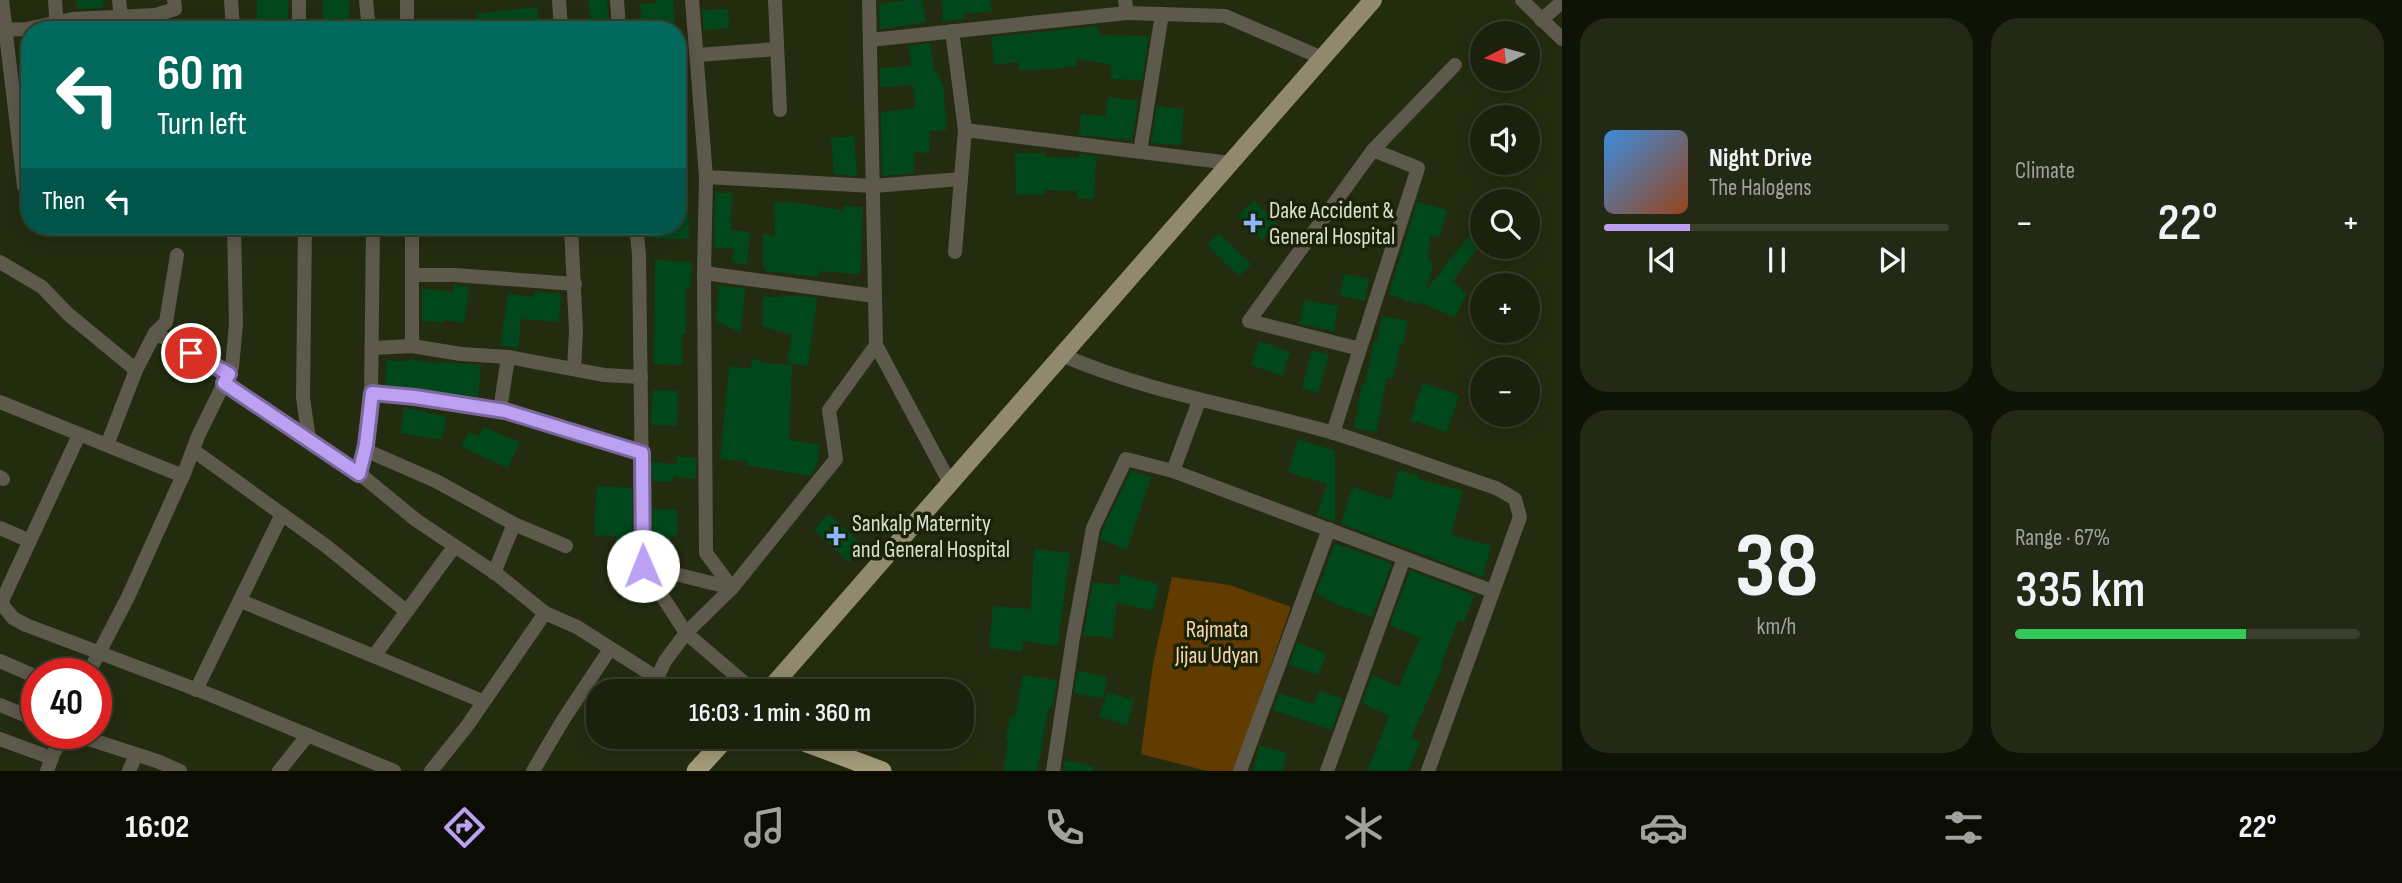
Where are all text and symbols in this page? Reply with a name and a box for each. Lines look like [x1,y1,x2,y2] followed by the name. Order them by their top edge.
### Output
[1470,21,1540,91] north arrow
[1470,21,1540,427] map controls
[157,45,244,104] text: 60 m
[42,49,133,140] icon: left
[157,105,247,144] text: Turn left
[1470,105,1540,175] button: sound
[1709,143,1812,174] text: Night Drive
[2015,157,2075,185] text: Climate
[1709,174,1812,202] text: The Halogens
[99,182,137,220] icon: left
[42,186,85,217] text: Then
[1470,189,1540,259] button: search
[2157,192,2218,255] text: 22°
[1269,197,1395,251] place label: Dake Accident & General Hospital
[2015,201,2034,246] text: −
[2341,201,2360,246] text: +
[1243,213,1263,233] marker: Dake Accident & General Hospital
[1643,241,1681,279] icon: previous
[1758,241,1796,279] icon: pause
[1873,241,1911,279] icon: next
[1470,273,1540,343] button: +
[161,323,221,383] pin
[172,334,210,372] icon: arrive
[1470,357,1540,427] button: −
[852,510,1010,564] place label: Sankalp Maternity and General Hospital
[1735,513,1818,622] text: 38
[2015,524,2110,552] text: Range · 67%
[826,526,846,546] marker: Sankalp Maternity and General Hospital
[606,529,680,603] position arrow
[2015,559,2146,622] text: 335 km
[1757,613,1796,641] text: km/h
[1174,616,1259,670] park label: Rajmata Jijau Udyan
[21,658,112,749] speed limit sign: 40
[689,698,871,729] text: 16:03 · 1 min · 360 m
[440,803,489,852] icon: directions
[740,803,789,852] icon: music
[1040,803,1089,852] icon: phone
[1339,803,1388,852] icon: climate
[1639,803,1688,852] icon: car
[1939,803,1988,852] icon: filters
[125,808,189,847] text: 16:02
[2238,808,2277,847] text: 22°

